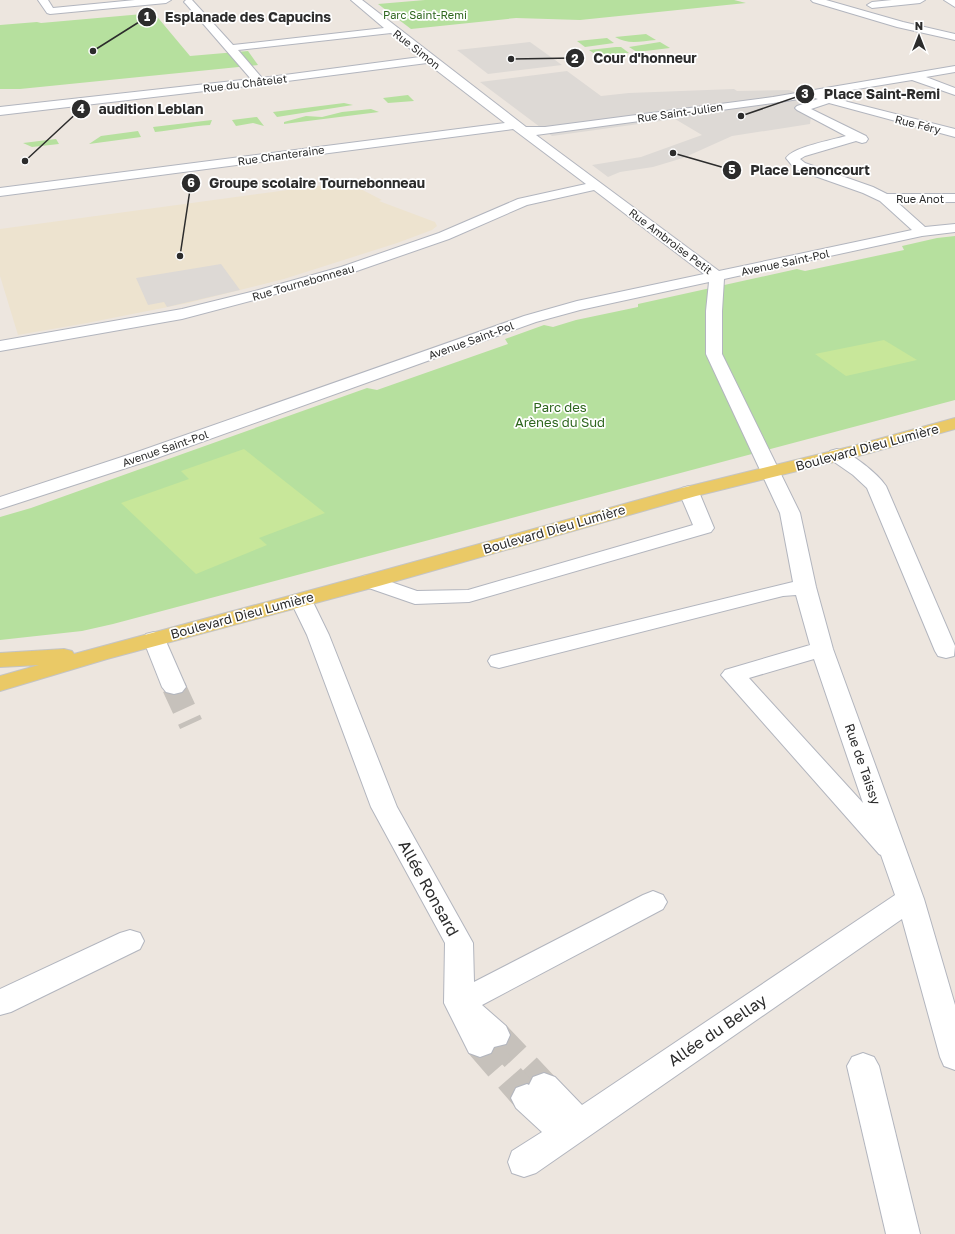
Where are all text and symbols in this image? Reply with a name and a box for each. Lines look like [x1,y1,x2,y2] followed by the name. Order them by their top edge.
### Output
[137,4,339,30] callout: Esplanade des Capucins
[165,8,331,25] text: Esplanade des Capucins
[383,8,467,21] park label: Parc Saint-Remi
[144,9,150,24] text: 1
[899,16,939,56] north arrow
[915,19,923,32] text: N
[391,27,443,71] street label: Rue Simon
[565,45,704,71] callout: Cour d'honneur
[593,49,697,66] text: Cour d'honneur
[571,51,579,66] text: 2
[202,71,288,95] street label: Rue du Châtelet
[795,81,948,107] callout: Place Saint-Remi
[824,85,940,102] text: Place Saint-Remi
[801,86,809,101] text: 3
[71,96,212,122] callout: audition Leblan
[99,100,203,117] text: audition Leblan
[636,100,724,124] street label: Rue Saint-Julien
[77,101,85,116] text: 4
[894,112,942,136] street label: Rue Féry
[237,142,325,168] street label: Rue Chanteraine
[722,157,878,183] callout: Place Lenoncourt
[750,161,870,178] text: Place Lenoncourt
[728,162,736,177] text: 5
[181,170,433,196] callout: Groupe scolaire Tournebonneau
[209,174,425,191] text: Groupe scolaire Tournebonneau
[187,175,195,190] text: 6
[896,192,944,205] street label: Rue Anot
[627,205,715,277] street label: Rue Ambroise Petit
[740,246,831,278] street label: Avenue Saint-Pol
[250,261,356,303] street label: Rue Tournebonneau
[426,318,516,362] street label: Avenue Saint-Pol
[515,399,605,430] park label: Parc des Arènes du Sud
[794,420,940,474] street label: Boulevard Dieu Lumière
[120,427,210,469] street label: Avenue Saint-Pol
[481,501,627,557] street label: Boulevard Dieu Lumière
[169,588,315,642] street label: Boulevard Dieu Lumière
[842,721,885,807] street label: Rue de Taissy
[394,837,464,939] street label: Allée Ronsard
[664,990,770,1070] street label: Allée du Bellay

